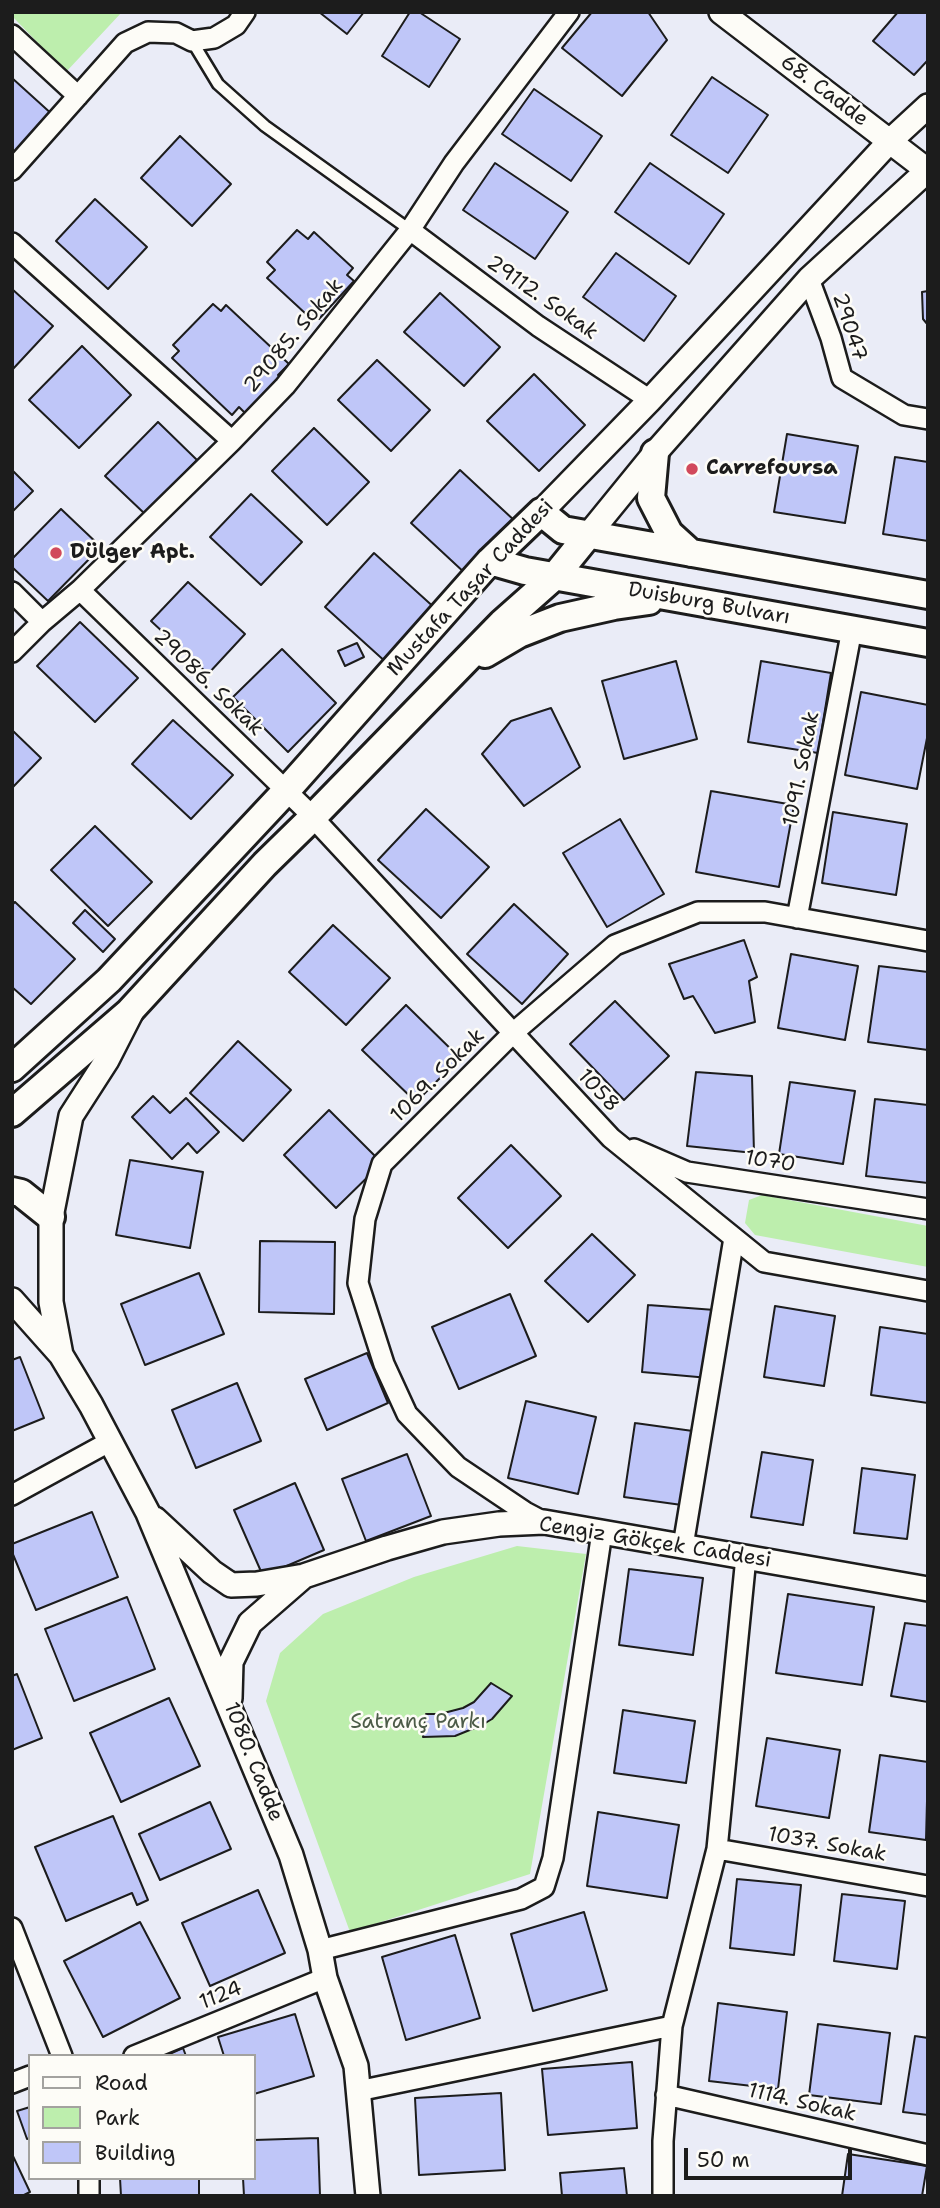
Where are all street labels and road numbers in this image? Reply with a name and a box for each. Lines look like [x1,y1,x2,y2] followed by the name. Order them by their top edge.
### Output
[775,50,873,132] street label: 68. Cadde
[481,250,603,346] street label: 29112. Sokak
[239,274,349,398] street label: 29085. Sokak
[826,290,872,364] street label: 29047
[382,494,560,682] street label: Mustafa Taşar Caddesi
[626,577,792,631] street label: Duisburg Bulvarı
[148,624,268,742] street label: 29086. Sokak
[778,709,826,829] street label: 1091. Sokak
[386,1024,490,1128] street label: 1069. Sokak
[572,1064,624,1118] street label: 1058
[743,1146,797,1178] street label: 1070
[537,1512,773,1574] street label: Cengiz Gökçek Caddesi
[218,1699,288,1825] street label: 1080. Cadde
[766,1822,888,1868] street label: 1037. Sokak
[196,1976,246,2016] street label: 1124
[746,2078,858,2128] street label: 1114. Sokak

